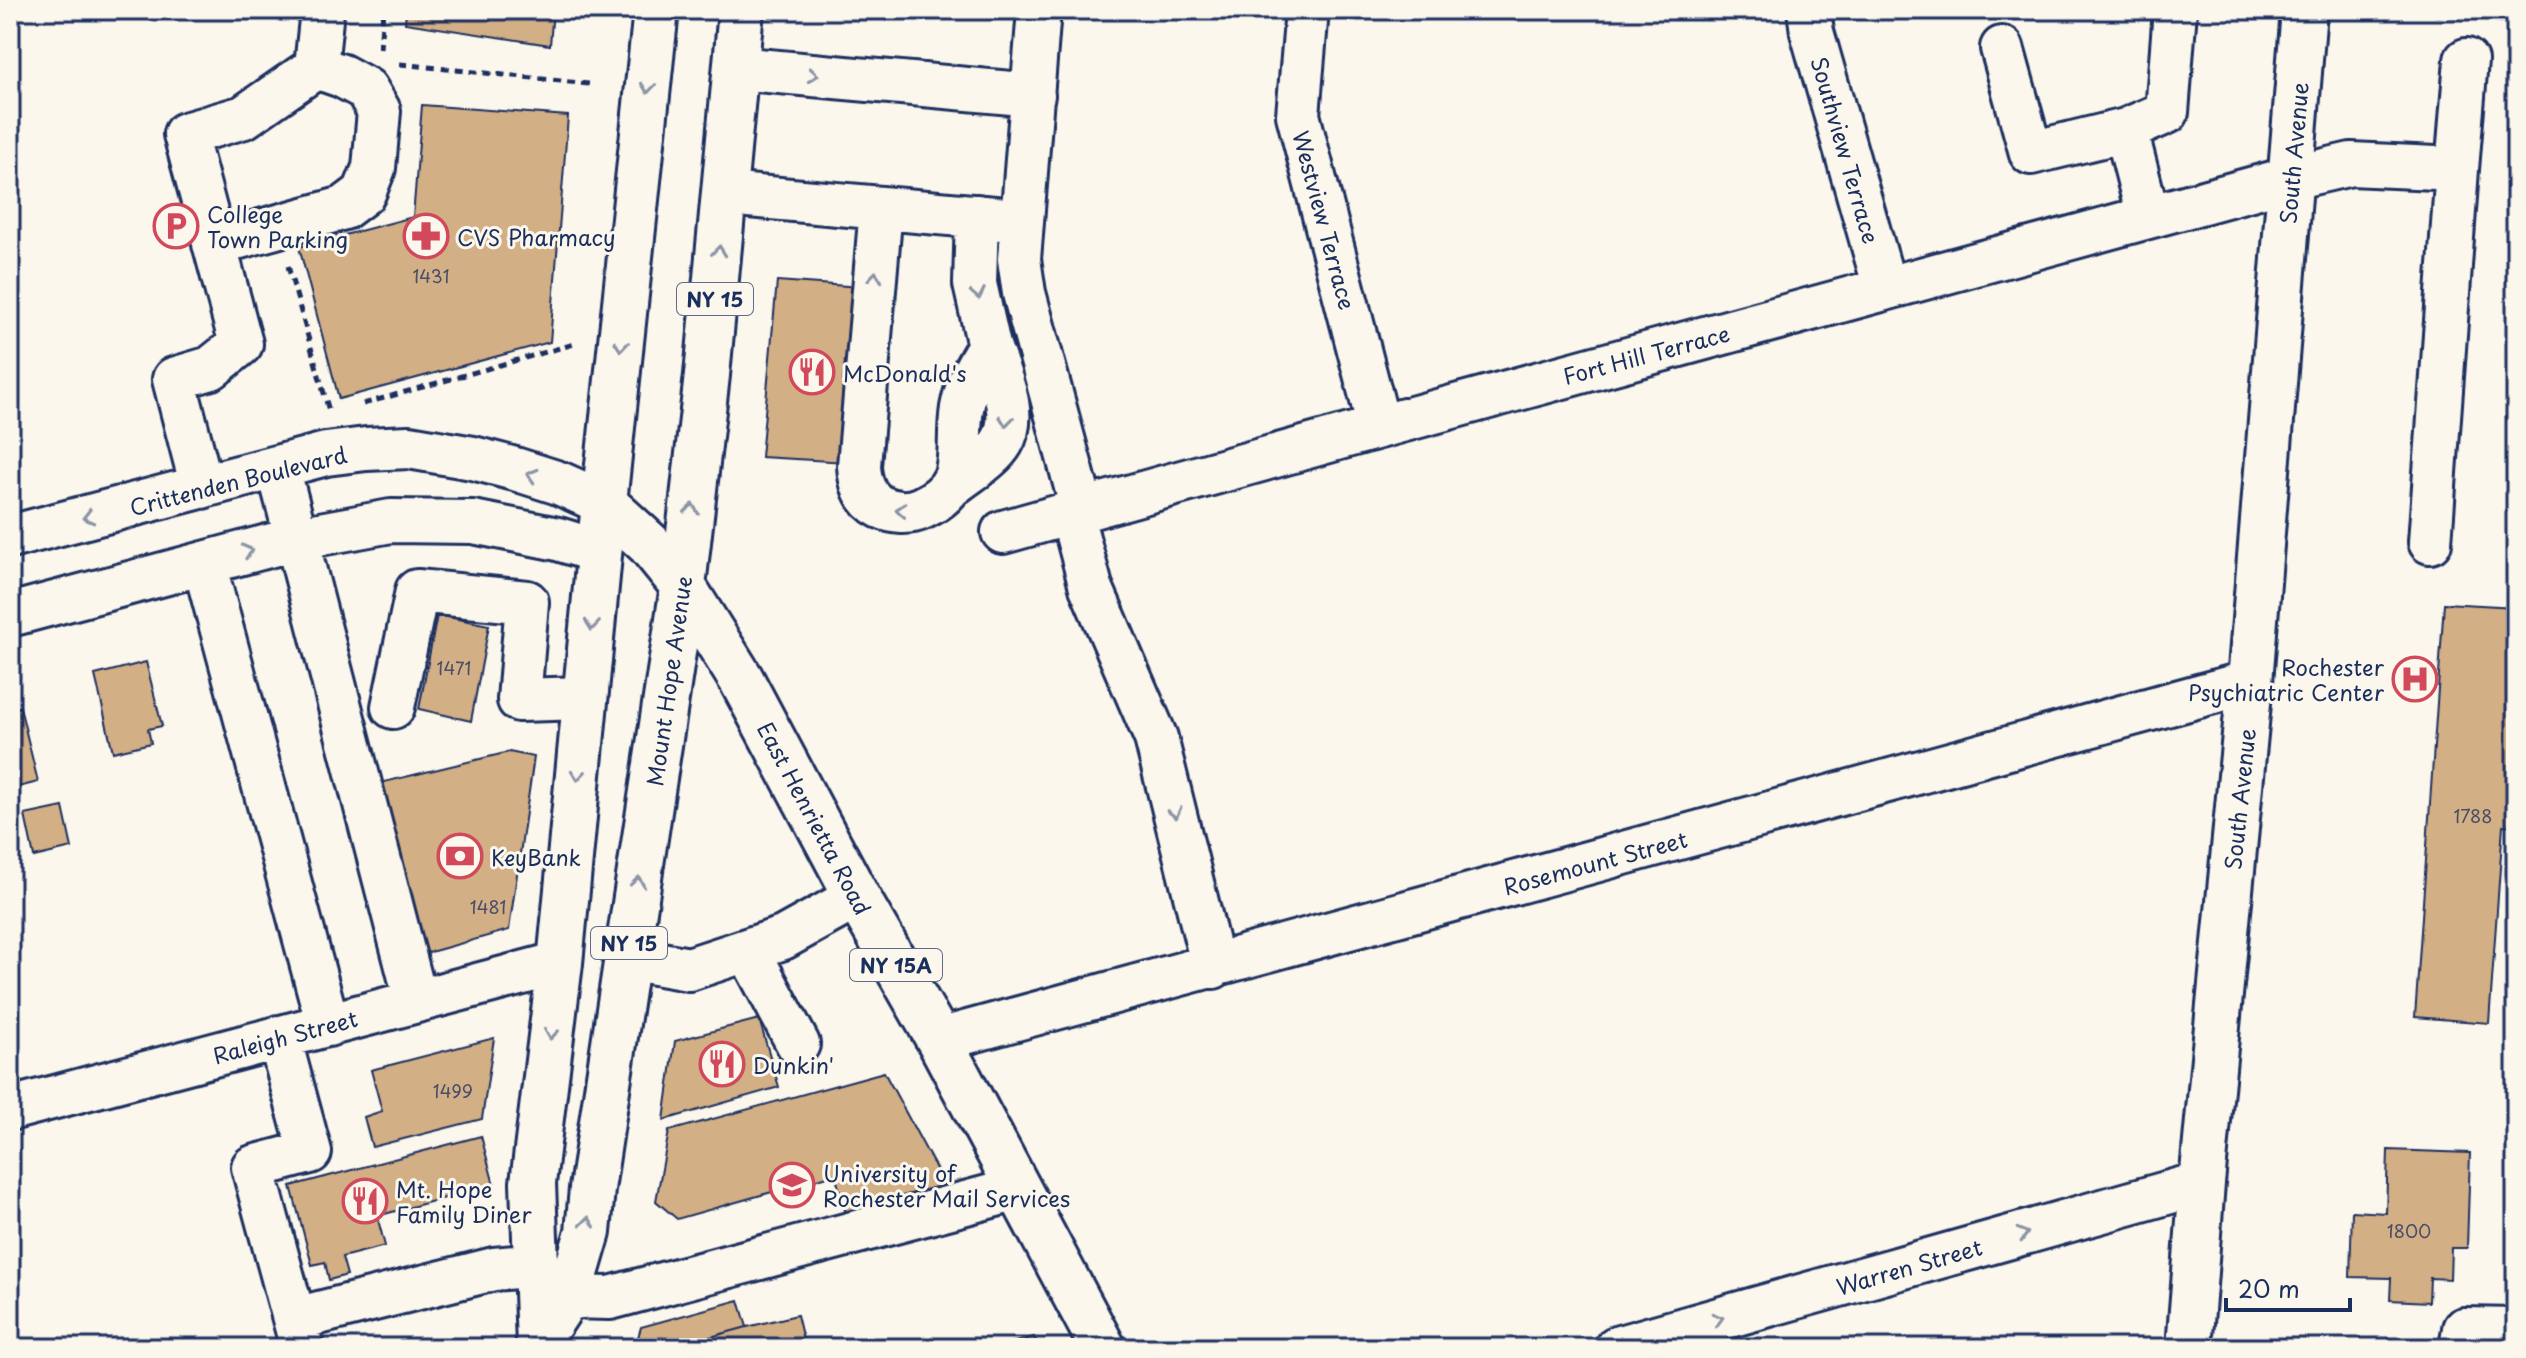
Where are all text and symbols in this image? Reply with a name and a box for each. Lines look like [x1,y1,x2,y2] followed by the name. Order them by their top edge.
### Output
[1804,53,1888,247] street label: Southview Terrace
[807,67,820,84] one-way arrow
[640,81,657,94] one-way arrow
[2270,81,2316,225] street label: South Avenue
[1285,127,1365,313] street label: Westview Terrace
[207,197,348,255] place label: College Town Parking
[152,202,200,250] parking icon: College Town Parking
[402,212,450,260] pharmacy icon: CVS Pharmacy
[457,220,616,253] place label: CVS Pharmacy
[711,244,728,257] one-way arrow
[413,262,449,289] house number: 1431
[866,270,883,283] one-way arrow
[677,283,753,315] road number: NY 15
[968,287,985,301] one-way arrow
[1559,316,1733,392] street label: Fort Hill Terrace
[612,340,629,353] one-way arrow
[788,348,836,396] restaurant icon: McDonald's
[843,356,966,389] place label: McDonald's
[998,415,1015,428] one-way arrow
[126,437,350,523] street label: Crittenden Boulevard
[526,468,539,484] one-way arrow
[683,502,700,515] one-way arrow
[895,502,908,519] one-way arrow
[81,508,95,525] one-way arrow
[240,544,254,561] one-way arrow
[637,574,699,788] street label: Mount Hope Avenue
[584,619,601,632] one-way arrow
[2188,650,2385,708] place label: Rochester Psychiatric Center
[437,654,471,681] house number: 1471
[2391,655,2439,703] hospital icon: Rochester Psychiatric Center
[750,716,880,920] street label: East Henrietta Road
[2215,727,2263,871] street label: South Avenue
[569,769,586,782] one-way arrow
[2453,802,2493,829] house number: 1788
[1165,806,1182,820] one-way arrow
[1499,822,1691,902] street label: Rosemount Street
[436,832,484,880] bank icon: KeyBank
[491,840,581,873] place label: KeyBank
[629,875,646,888] one-way arrow
[470,893,506,920] house number: 1481
[591,927,667,959] road number: NY 15
[850,949,942,981] road number: NY 15A
[209,1001,361,1071] street label: Raleigh Street
[543,1027,560,1041] one-way arrow
[698,1040,746,1088] restaurant icon: Dunkin'
[753,1048,834,1081] place label: Dunkin'
[433,1077,473,1104] house number: 1499
[823,1156,1070,1214] place label: University of Rochester Mail Services
[768,1161,816,1209] school or university icon: University of Rochester Mail Services
[396,1172,532,1230] place label: Mt. Hope Family Diner
[341,1177,389,1225] restaurant icon: Mt. Hope Family Diner
[580,1215,597,1228] one-way arrow
[2387,1217,2431,1244] house number: 1800
[2015,1226,2029,1243] one-way arrow
[1832,1229,1986,1303] street label: Warren Street
[2226,1262,2350,1312] scale bar
[2238,1270,2300,1306] text: 20 m
[1711,1312,1725,1328] one-way arrow

